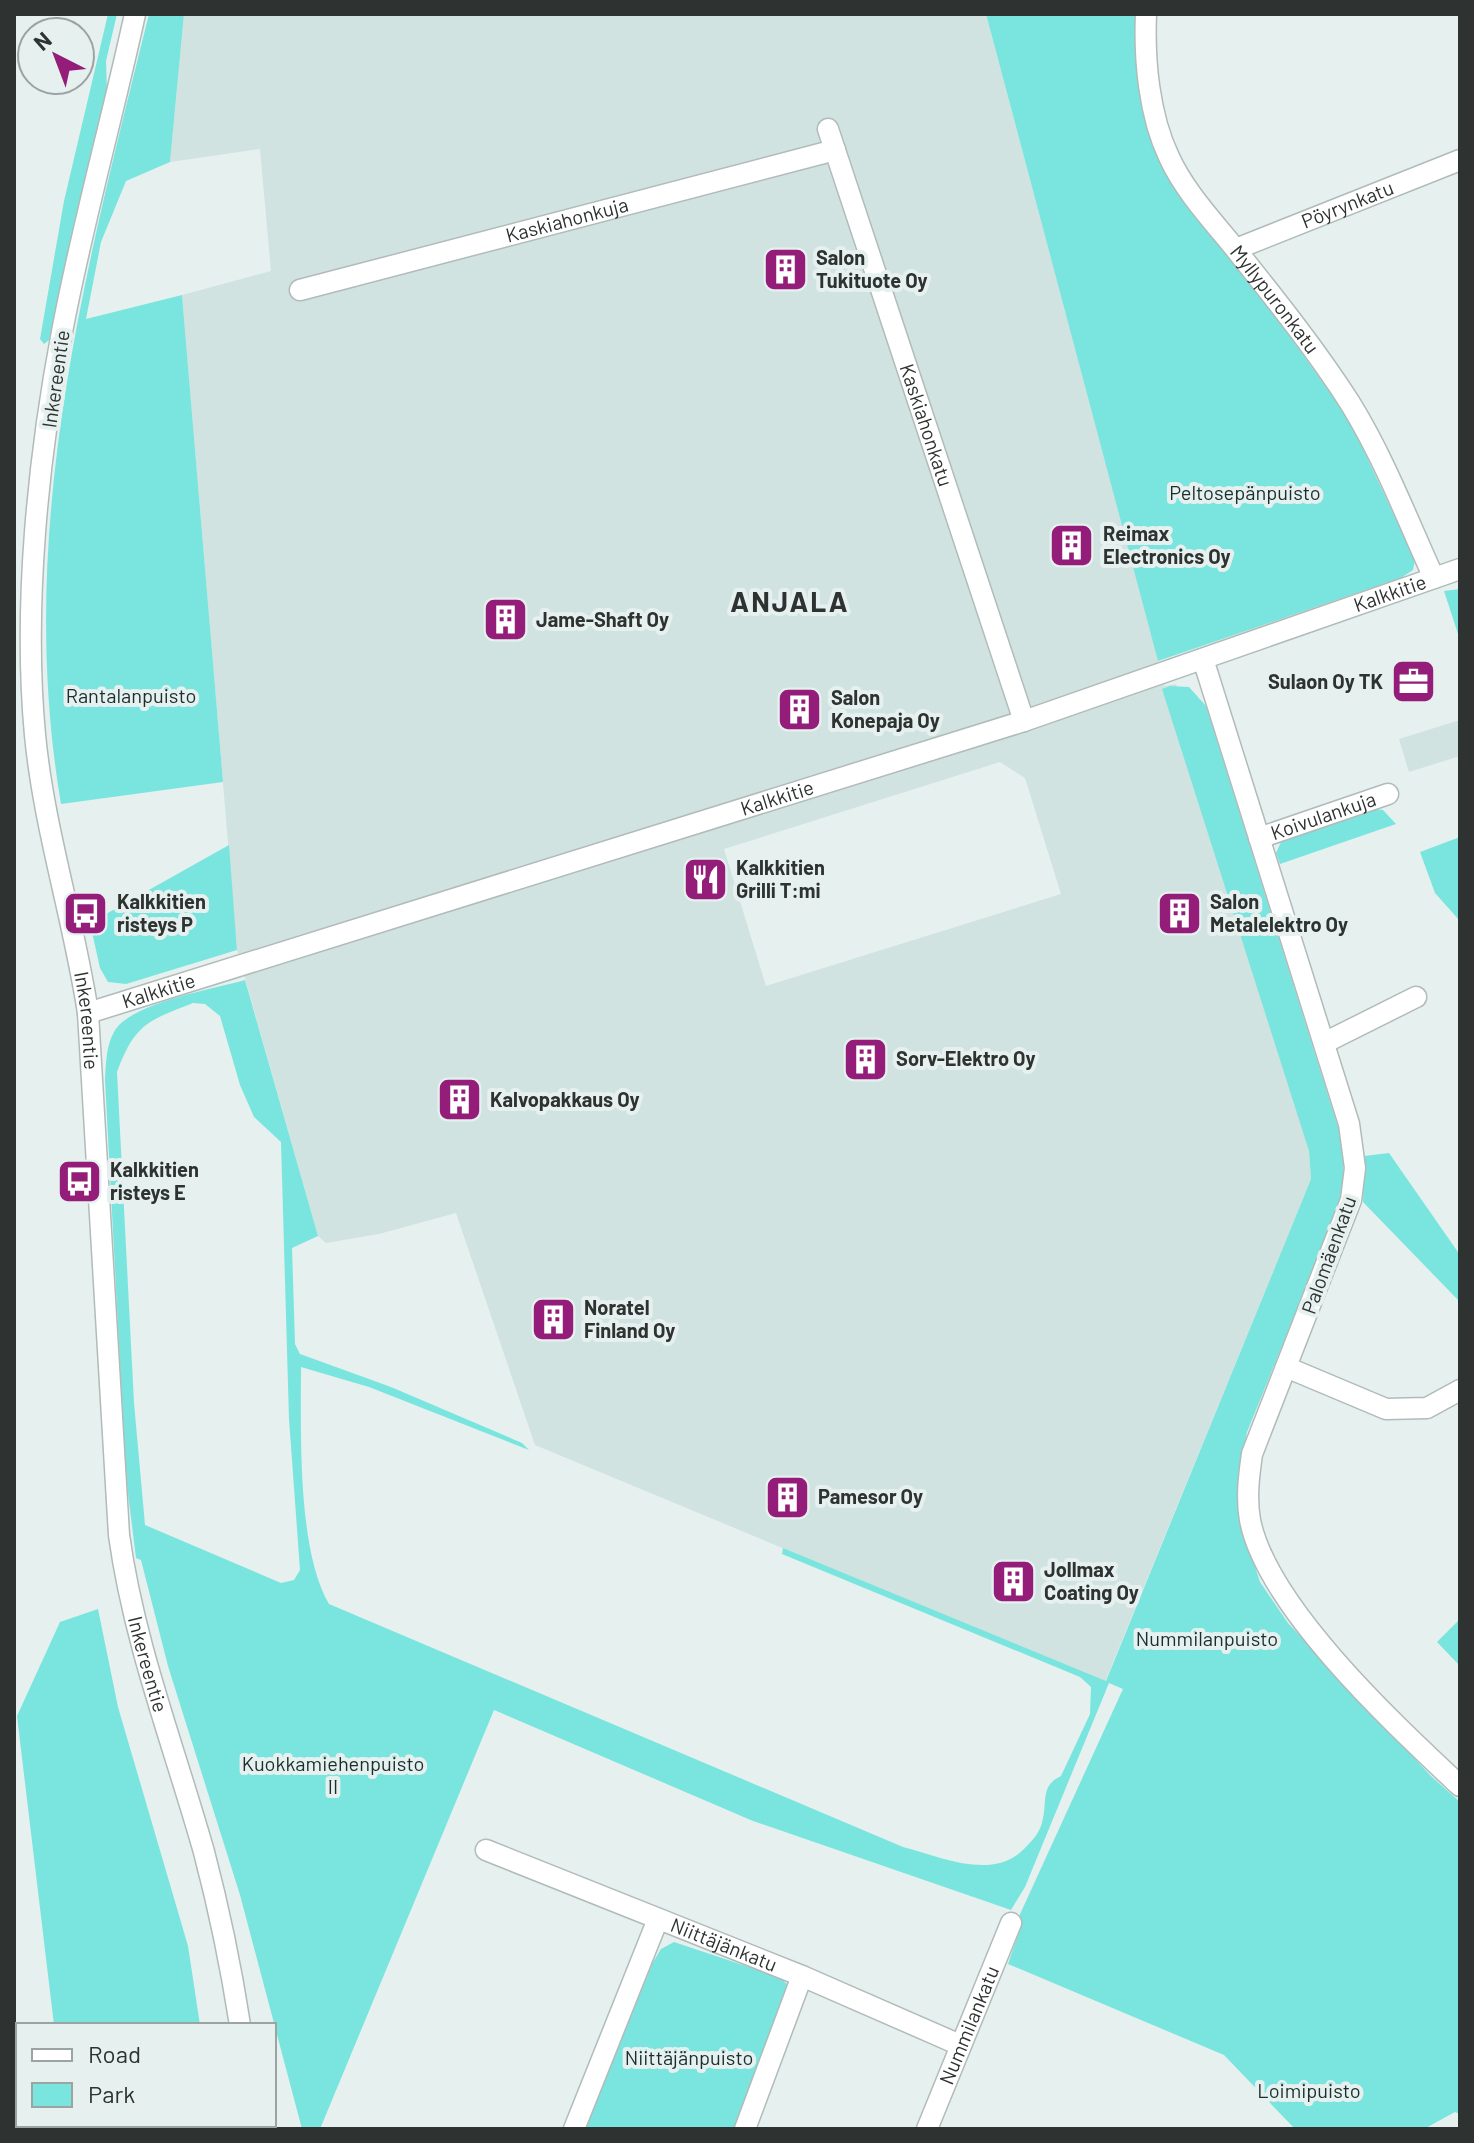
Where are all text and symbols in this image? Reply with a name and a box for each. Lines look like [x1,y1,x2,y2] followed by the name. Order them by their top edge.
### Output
[16,16,96,96] north arrow
[28,26,56,55] text: N
[1298,175,1397,233] street label: Pöyrynkatu
[503,192,631,247] street label: Kaskiahonkuja
[1226,240,1325,358] street label: Myllypuronkatu
[816,245,928,292] place label: Salon Tukituote Oy
[761,246,809,294] building icon: Salon Tukituote Oy
[36,328,74,429] street label: Inkereentie
[896,360,958,489] street label: Kaskiahonkatu
[1169,480,1321,504] park label: Peltosepänpuisto
[1103,521,1231,568] place label: Reimax Electronics Oy
[1048,522,1096,570] building icon: Reimax Electronics Oy
[1350,569,1429,616] street label: Kalkkitie
[730,584,850,618] district label: ANJALA
[481,596,529,644] building icon: Jame-Shaft Oy
[536,607,669,631] place label: Jame-Shaft Oy
[1390,658,1438,706] office icon: Sulaon Oy TK
[1268,669,1383,693] place label: Sulaon Oy TK
[66,683,196,707] park label: Rantalanpuisto
[776,685,824,733] building icon: Salon Konepaja Oy
[831,685,940,732] place label: Salon Konepaja Oy
[737,774,816,820] street label: Kalkkitie
[1267,786,1379,844] street label: Koivulankuja
[736,855,825,902] place label: Kalkkitien Grilli T:mi
[681,856,729,904] restaurant icon: Kalkkitien Grilli T:mi
[62,889,110,937] bus stop icon: Kalkkitien risteys P
[117,889,206,936] place label: Kalkkitien risteys P
[1155,889,1203,937] building icon: Salon Metalelektro Oy
[1210,889,1348,936] place label: Salon Metalelektro Oy
[119,967,198,1013] street label: Kalkkitie
[70,969,104,1070] street label: Inkereentie
[841,1035,889,1083] building icon: Sorv-Elektro Oy
[896,1046,1036,1070] place label: Sorv-Elektro Oy
[435,1076,483,1124] building icon: Kalvopakkaus Oy
[490,1087,640,1111] place label: Kalvopakkaus Oy
[55,1157,103,1205] bus stop icon: Kalkkitien risteys E
[110,1157,199,1204] place label: Kalkkitien risteys E
[1296,1193,1360,1317] street label: Palomäenkatu
[584,1295,675,1342] place label: Noratel Finland Oy
[529,1296,577,1344] building icon: Noratel Finland Oy
[763,1473,811,1521] building icon: Pamesor Oy
[818,1484,923,1508] place label: Pamesor Oy
[1044,1557,1139,1604] place label: Jollmax Coating Oy
[989,1558,1037,1606] building icon: Jollmax Coating Oy
[124,1614,173,1715] street label: Inkereentie
[1136,1626,1278,1650] park label: Nummilanpuisto
[242,1751,424,1798] park label: Kuokkamiehenpuisto II
[668,1912,781,1976] street label: Niittäjänkatu
[933,1962,1003,2088] street label: Nummilankatu
[16,2023,276,2127] legend
[88,2039,141,2068] text: Road
[625,2045,753,2069] park label: Niittäjänpuisto
[1257,2078,1361,2102] park label: Loimipuisto
[88,2079,135,2108] text: Park

